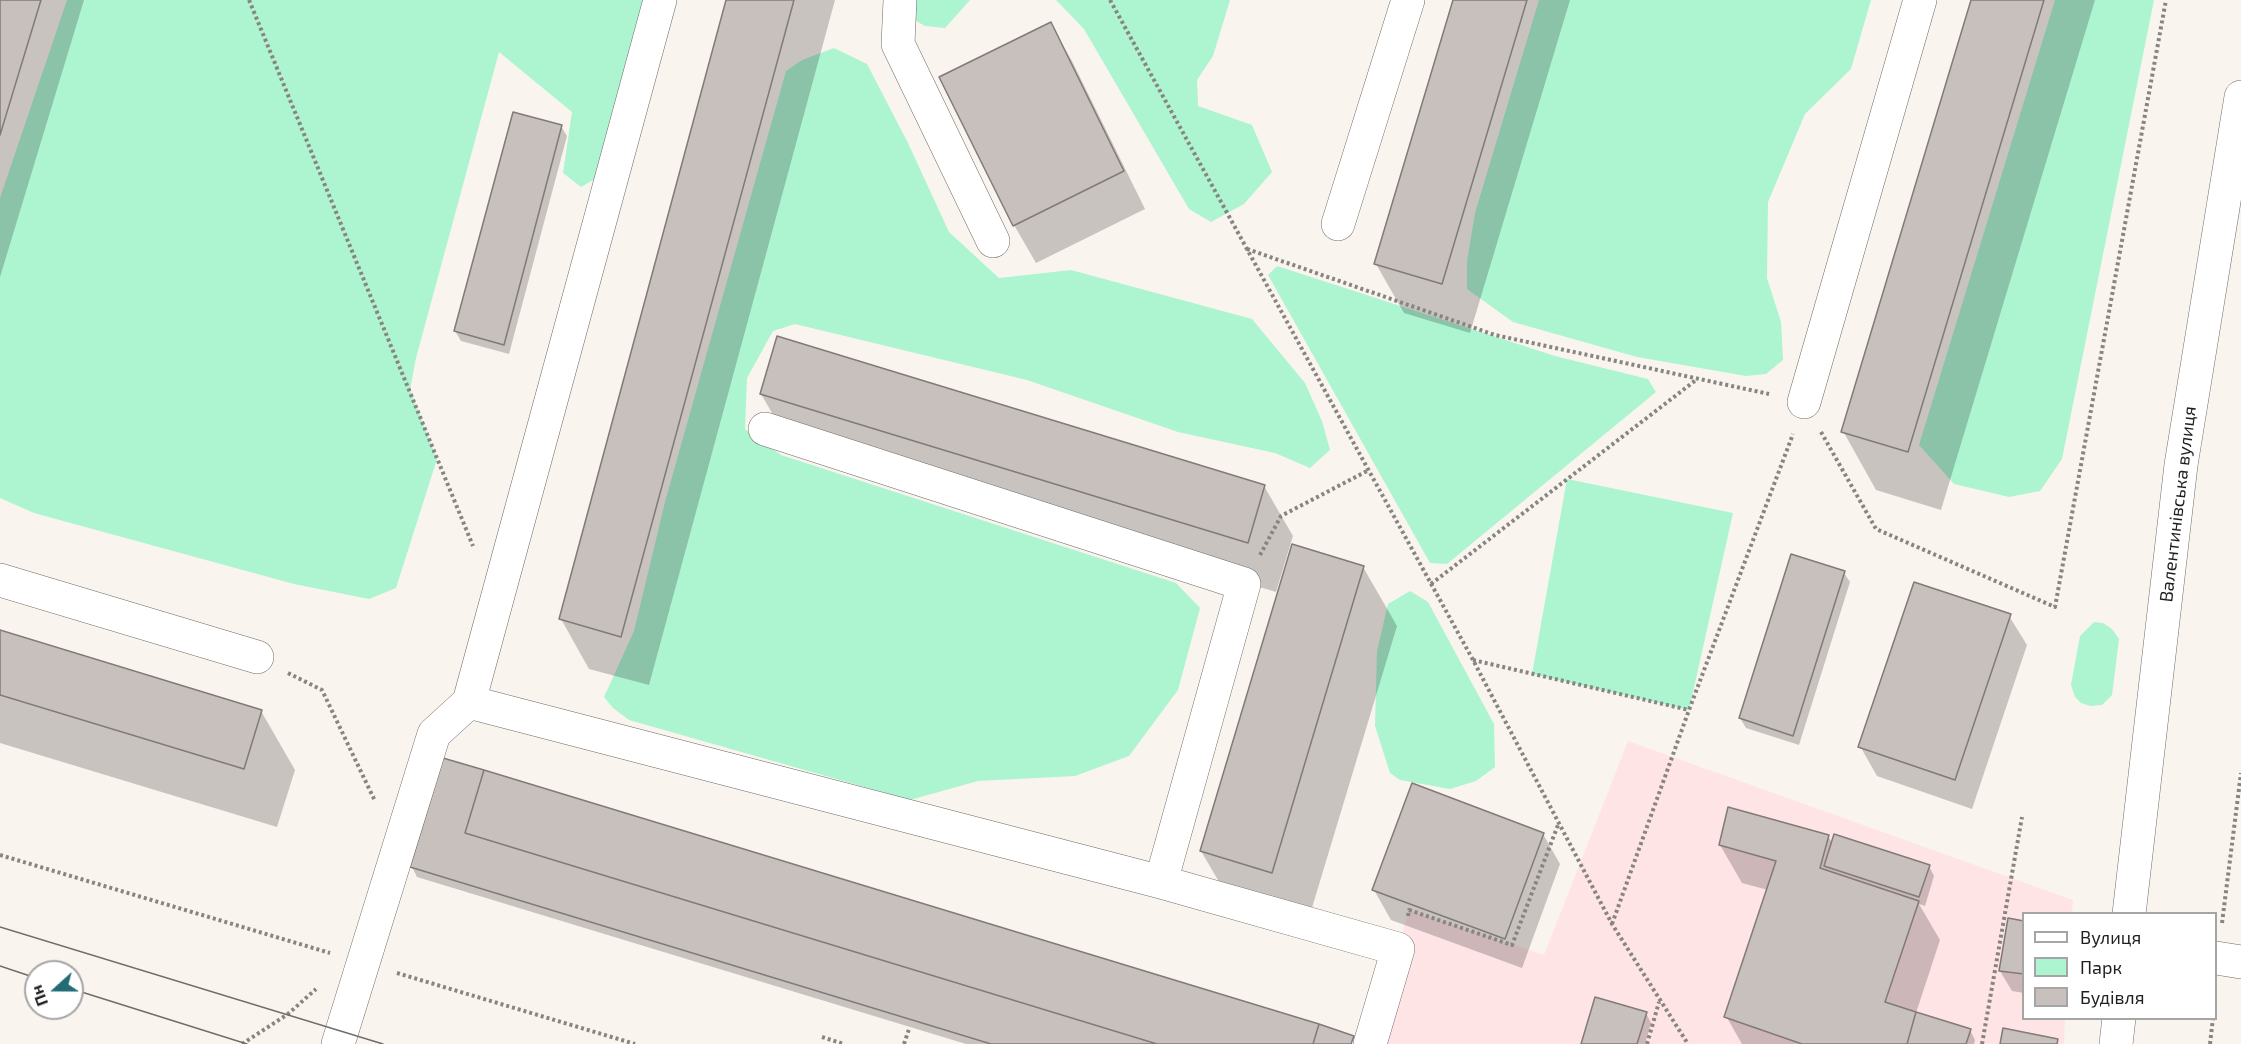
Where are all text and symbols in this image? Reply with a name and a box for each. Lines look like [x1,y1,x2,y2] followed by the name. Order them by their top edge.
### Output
[2155,405,2201,603] street label: Валентинівська вулиця
[2022,912,2217,1020] legend
[2080,926,2141,948] text: Вулиця
[2080,956,2122,978] text: Парк
[24,960,84,1020] north arrow
[26,983,51,1009] text: Пн
[2080,986,2144,1008] text: Будівля

